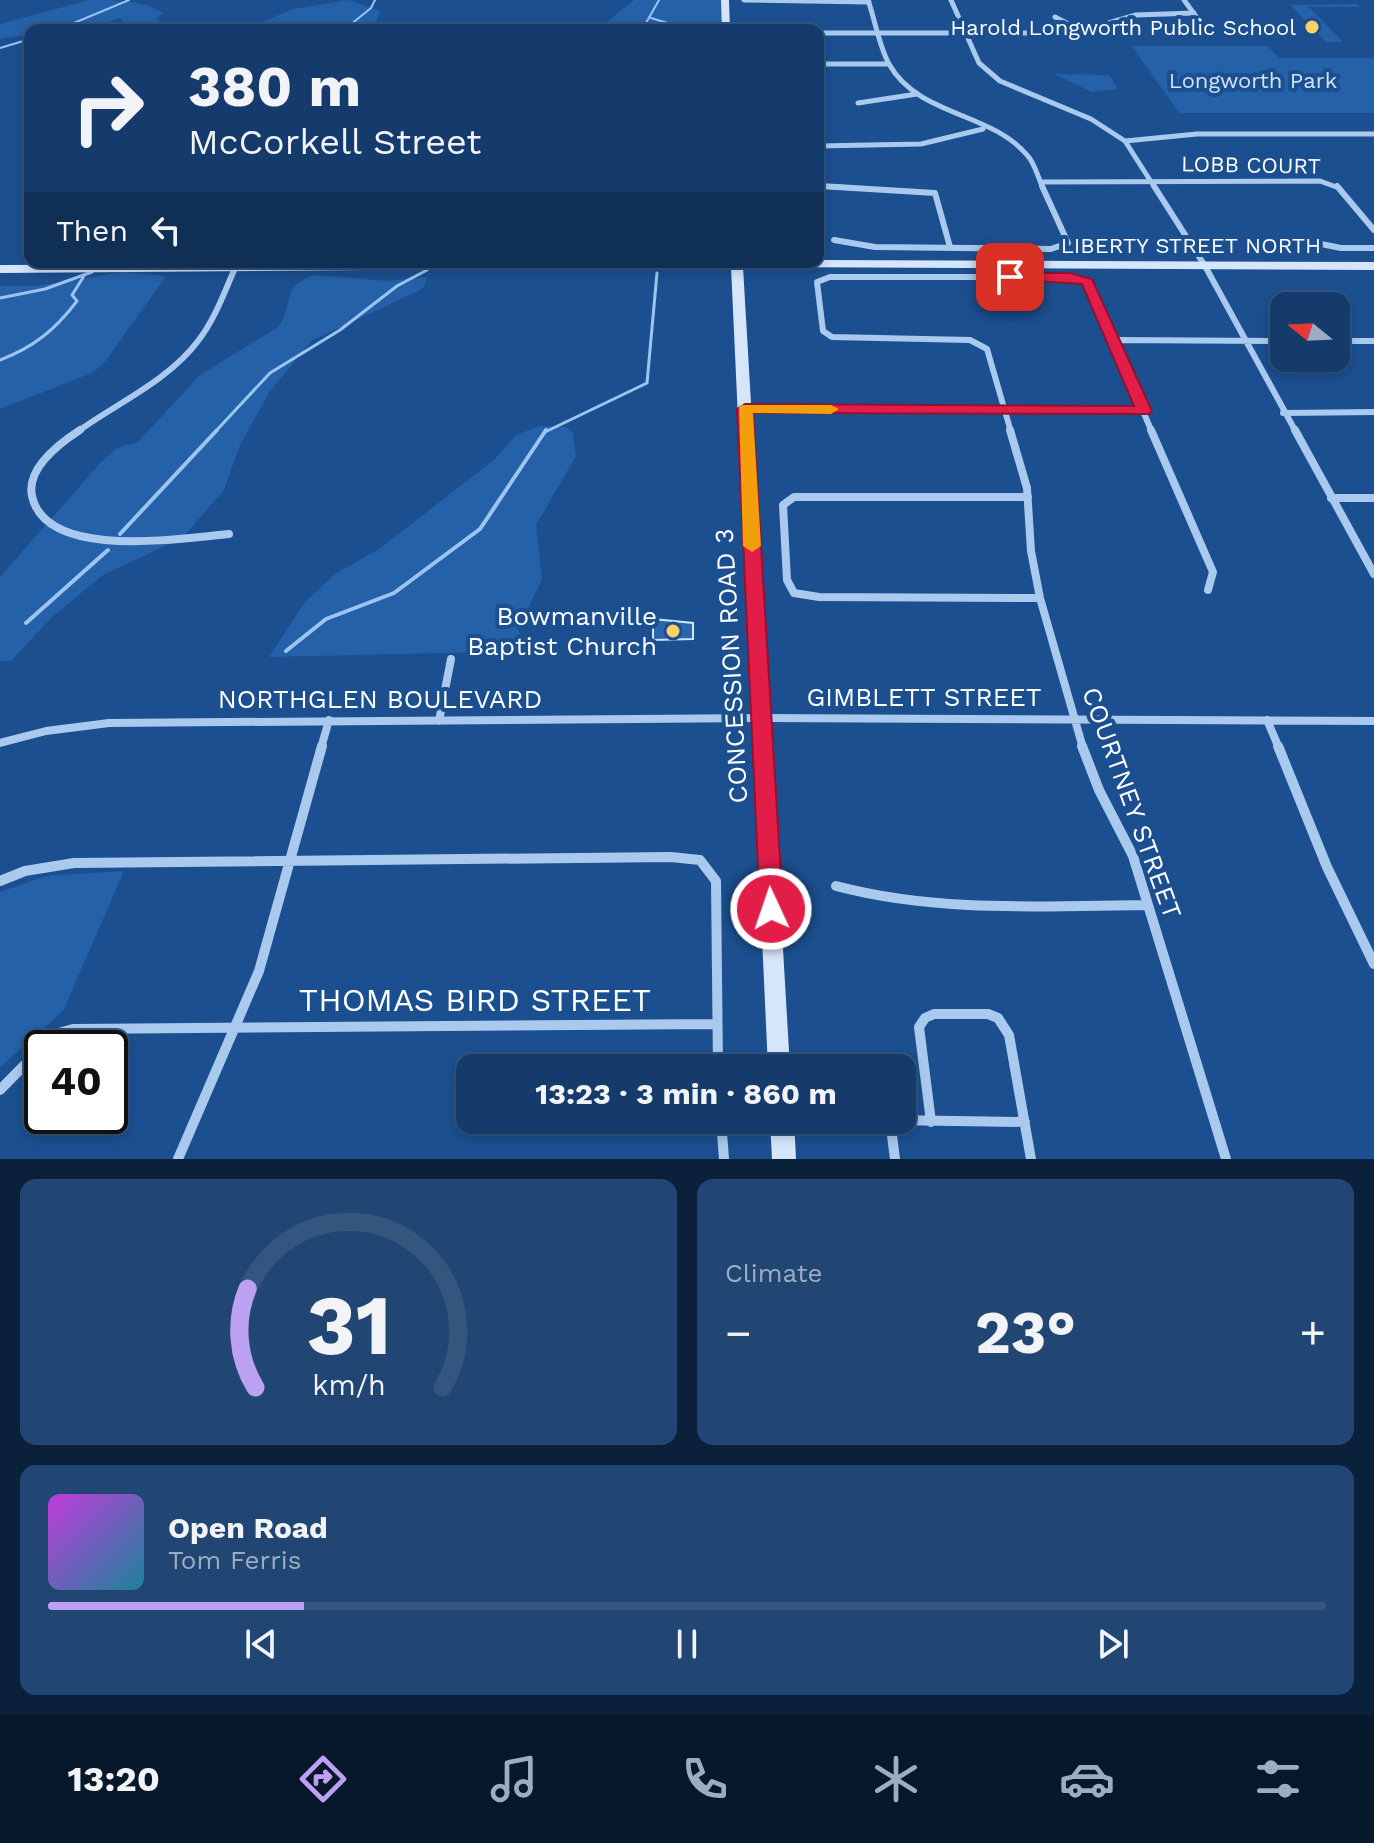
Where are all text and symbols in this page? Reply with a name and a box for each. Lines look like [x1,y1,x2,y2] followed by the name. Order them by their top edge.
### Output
[950,15,1296,40] place label: Harold Longworth Public School
[1303,18,1321,36] marker: Harold Longworth Public School
[188,54,361,120] text: 380 m
[56,56,160,160] icon: right
[1169,68,1337,93] park label: Longworth Park
[188,121,481,163] text: McCorkell Street
[1181,151,1321,179] street label: LOBB COURT
[144,208,188,252] icon: left
[56,213,128,248] text: Then
[1061,233,1321,258] street label: LIBERTY STREET NORTH
[976,243,1044,311] pin
[988,255,1032,299] icon: arrive
[1270,292,1350,372] north arrow
[1270,292,1350,372] map controls
[709,528,753,804] street label: CONCESSION ROAD 3
[467,601,657,661] place label: Bowmanville Baptist Church
[664,622,682,640] marker: Bowmanville Baptist Church
[806,682,1042,712] street label: GIMBLETT STREET
[1076,683,1188,923] street label: COURTNEY STREET
[218,684,542,714] street label: NORTHGLEN BOULEVARD
[729,867,813,951] position arrow
[299,981,651,1019] street label: THOMAS BIRD STREET
[24,1030,128,1134] speed limit sign: 40
[535,1076,837,1111] text: 13:23 · 3 min · 860 m
[725,1258,823,1288] text: Climate
[306,1277,391,1374] text: 31
[975,1297,1076,1368] text: 23°
[725,1307,752,1359] text: −
[1299,1307,1326,1359] text: +
[312,1368,385,1402] text: km/h
[168,1510,328,1545] text: Open Road
[168,1545,301,1575] text: Tom Ferris
[239,1622,283,1666] icon: previous
[665,1622,709,1666] icon: pause
[1091,1622,1135,1666] icon: next
[295,1751,351,1807] icon: directions
[486,1751,542,1807] icon: music
[677,1751,733,1807] icon: phone
[868,1751,924,1807] icon: climate
[1059,1751,1115,1807] icon: car
[1250,1751,1306,1807] icon: filters
[68,1758,160,1800] text: 13:20

